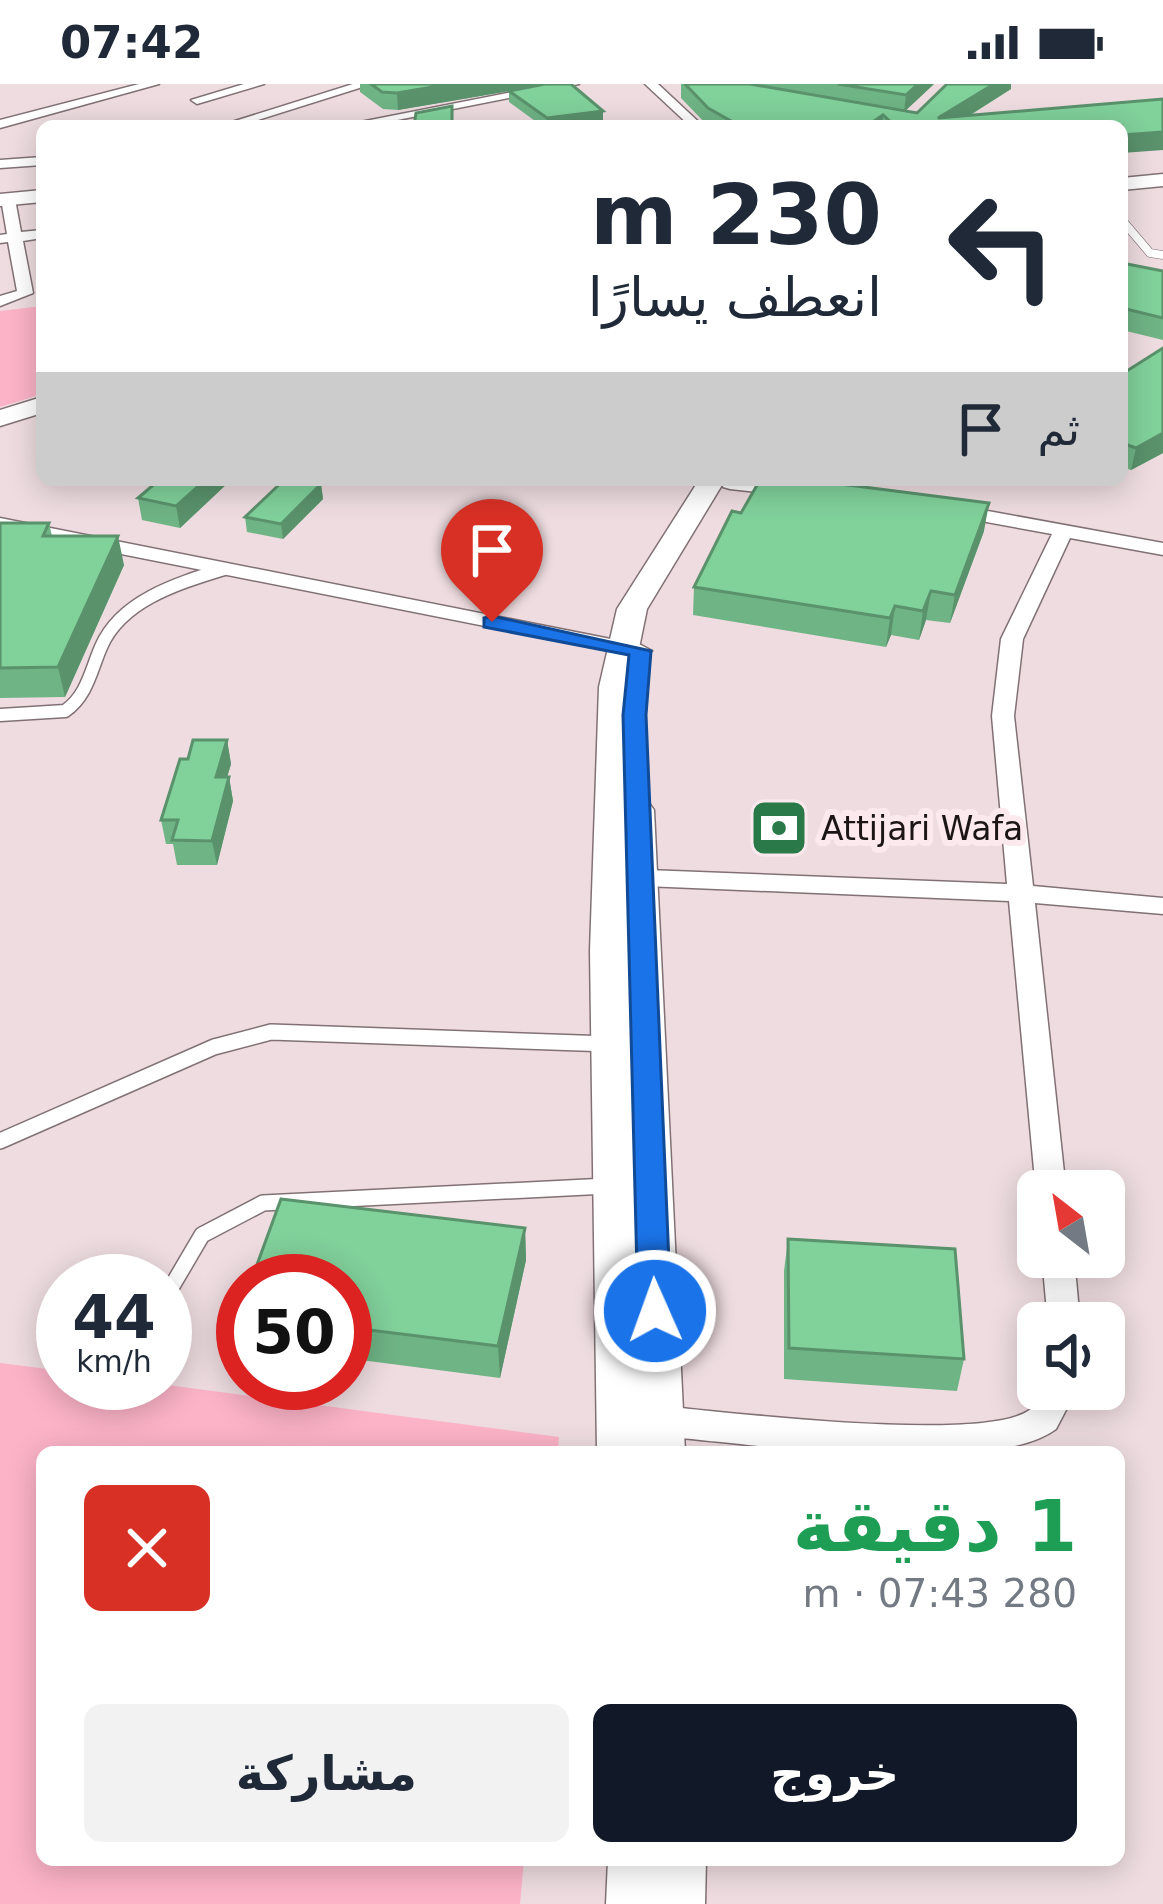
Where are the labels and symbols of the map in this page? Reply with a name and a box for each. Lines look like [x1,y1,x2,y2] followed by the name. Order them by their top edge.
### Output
[441,499,543,622] pin
[748,797,810,859] bank icon: Attijari Wafa
[821,809,1023,848] place label: Attijari Wafa
[1017,1170,1125,1278] north arrow
[592,1248,718,1374] position arrow
[216,1254,372,1410] speed limit sign: 50

